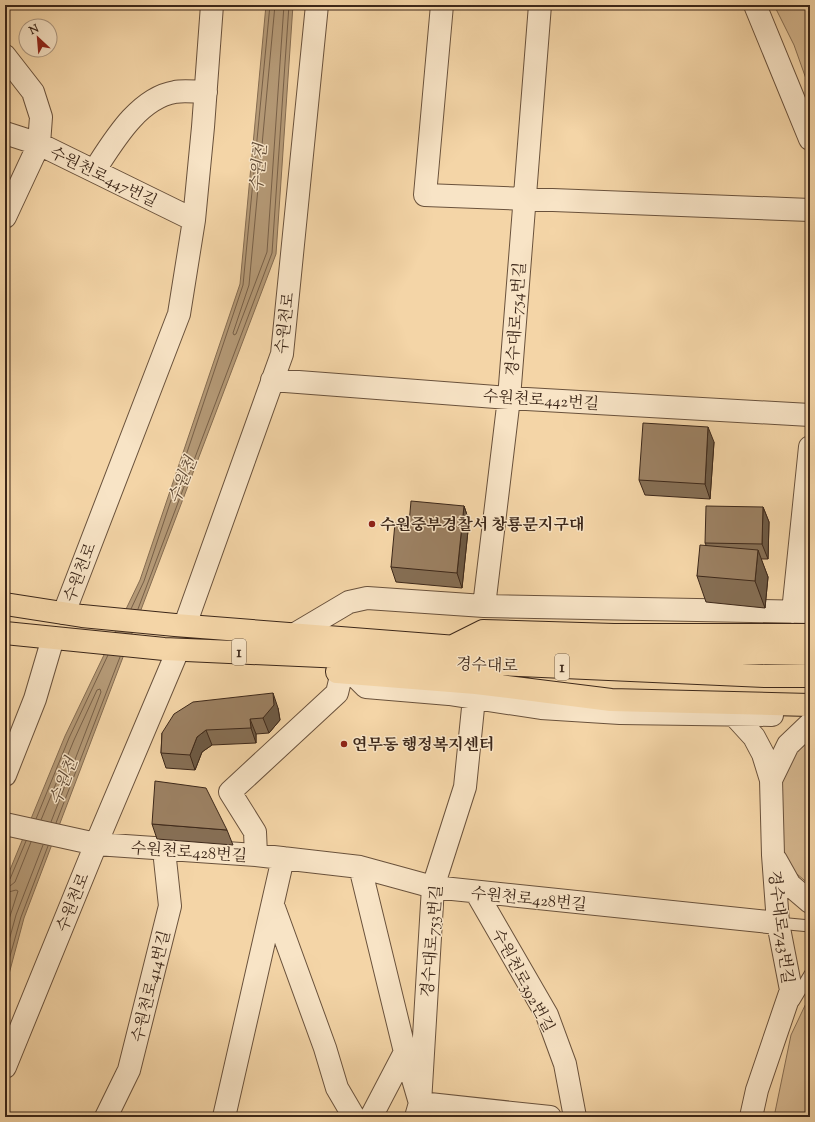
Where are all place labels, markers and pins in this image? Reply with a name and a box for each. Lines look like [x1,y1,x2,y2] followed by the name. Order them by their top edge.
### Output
[380,515,584,538] place label: 수원중부경찰서 창룡문지구대
[367,519,377,529] marker: 수원중부경찰서 창룡문지구대
[352,735,495,758] place label: 연무동 행정복지센터
[339,739,349,749] marker: 연무동 행정복지센터

